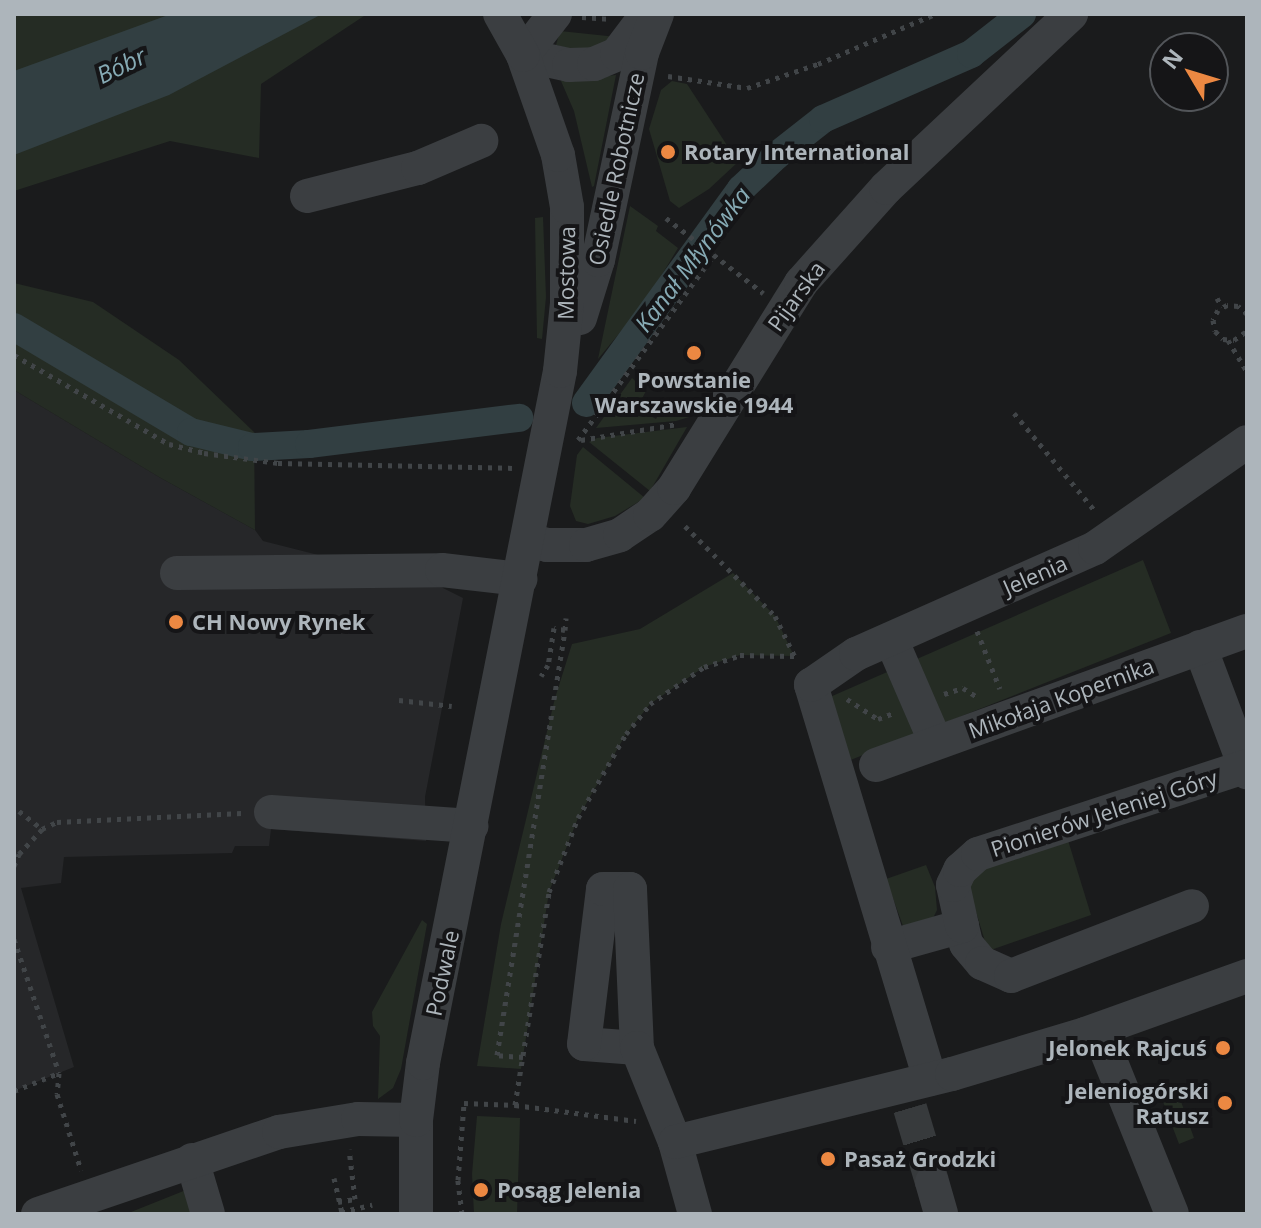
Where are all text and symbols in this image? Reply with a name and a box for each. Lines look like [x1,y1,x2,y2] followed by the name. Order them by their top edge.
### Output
[1149,32,1229,112] north arrow
[92,41,150,89] water label: Bóbr
[1154,42,1189,75] text: N
[583,70,649,268] street label: Osiedle Robotnicze
[684,139,910,165] place label: Rotary International
[659,143,677,161] marker: Rotary International
[628,181,756,337] water label: Kanał Młynówka
[552,226,580,320] street label: Mostowa
[762,256,830,336] street label: Pijarska
[685,344,703,362] marker: Powstanie Warszawskie 1944
[595,366,793,418] place label: Powstanie Warszawskie 1944
[999,549,1071,601] street label: Jelenia
[192,609,365,635] place label: CH Nowy Rynek
[167,613,185,631] marker: CH Nowy Rynek
[965,652,1157,744] street label: Mikołaja Kopernika
[987,764,1221,862] street label: Pionierów Jeleniej Góry
[420,928,464,1018] street label: Podwale
[1048,1035,1207,1061] place label: Jelonek Rajcuś
[1214,1039,1232,1057] marker: Jelonek Rajcuś
[1067,1077,1209,1128] place label: Jeleniogórski Ratusz
[1216,1094,1234,1112] marker: Jeleniogórski Ratusz
[844,1146,996,1172] place label: Pasaż Grodzki
[819,1150,837,1168] marker: Pasaż Grodzki
[497,1177,641,1203] place label: Posąg Jelenia
[472,1181,490,1199] marker: Posąg Jelenia

